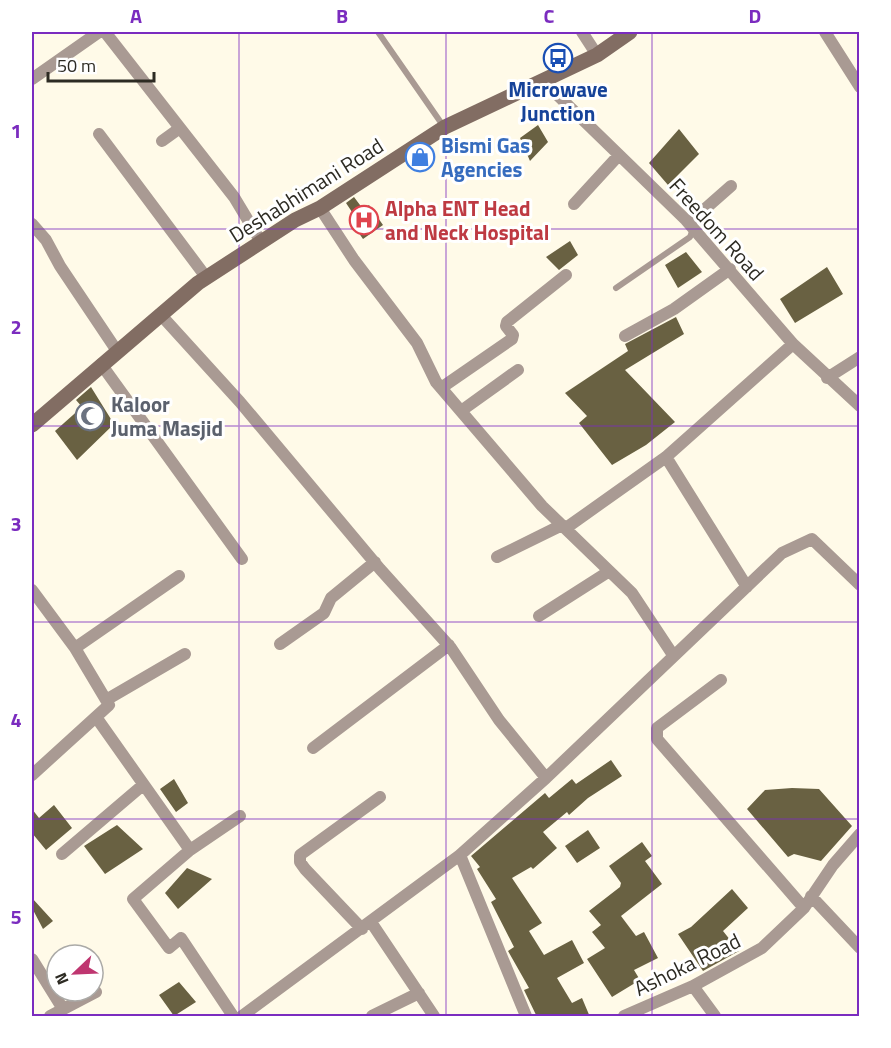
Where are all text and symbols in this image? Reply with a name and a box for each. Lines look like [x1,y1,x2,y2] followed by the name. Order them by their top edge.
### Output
[130,0,142,31] text: A
[336,0,348,31] text: B
[544,0,555,31] text: C
[749,0,761,31] text: D
[542,42,574,74] bus stop icon: Microwave Junction
[48,45,154,83] scale bar
[57,52,96,79] text: 50 m
[508,73,608,129] place label: Microwave Junction
[10,115,22,146] text: 1
[441,129,530,185] place label: Bismi Gas Agencies
[223,130,389,250] street label: Deshabhimani Road
[404,141,436,173] shop icon: Bismi Gas Agencies
[662,170,772,288] street label: Freedom Road
[385,192,550,248] place label: Alpha ENT Head and Neck Hospital
[348,204,380,236] hospital icon: Alpha ENT Head and Neck Hospital
[10,311,22,342] text: 2
[111,388,223,444] place label: Kaloor Juma Masjid
[74,400,106,432] mosque icon: Kaloor Juma Masjid
[10,508,22,539] text: 3
[10,704,22,735] text: 4
[10,901,22,932] text: 5
[628,924,746,1004] street label: Ashoka Road
[45,943,105,1003] north arrow
[48,969,74,989] text: N

